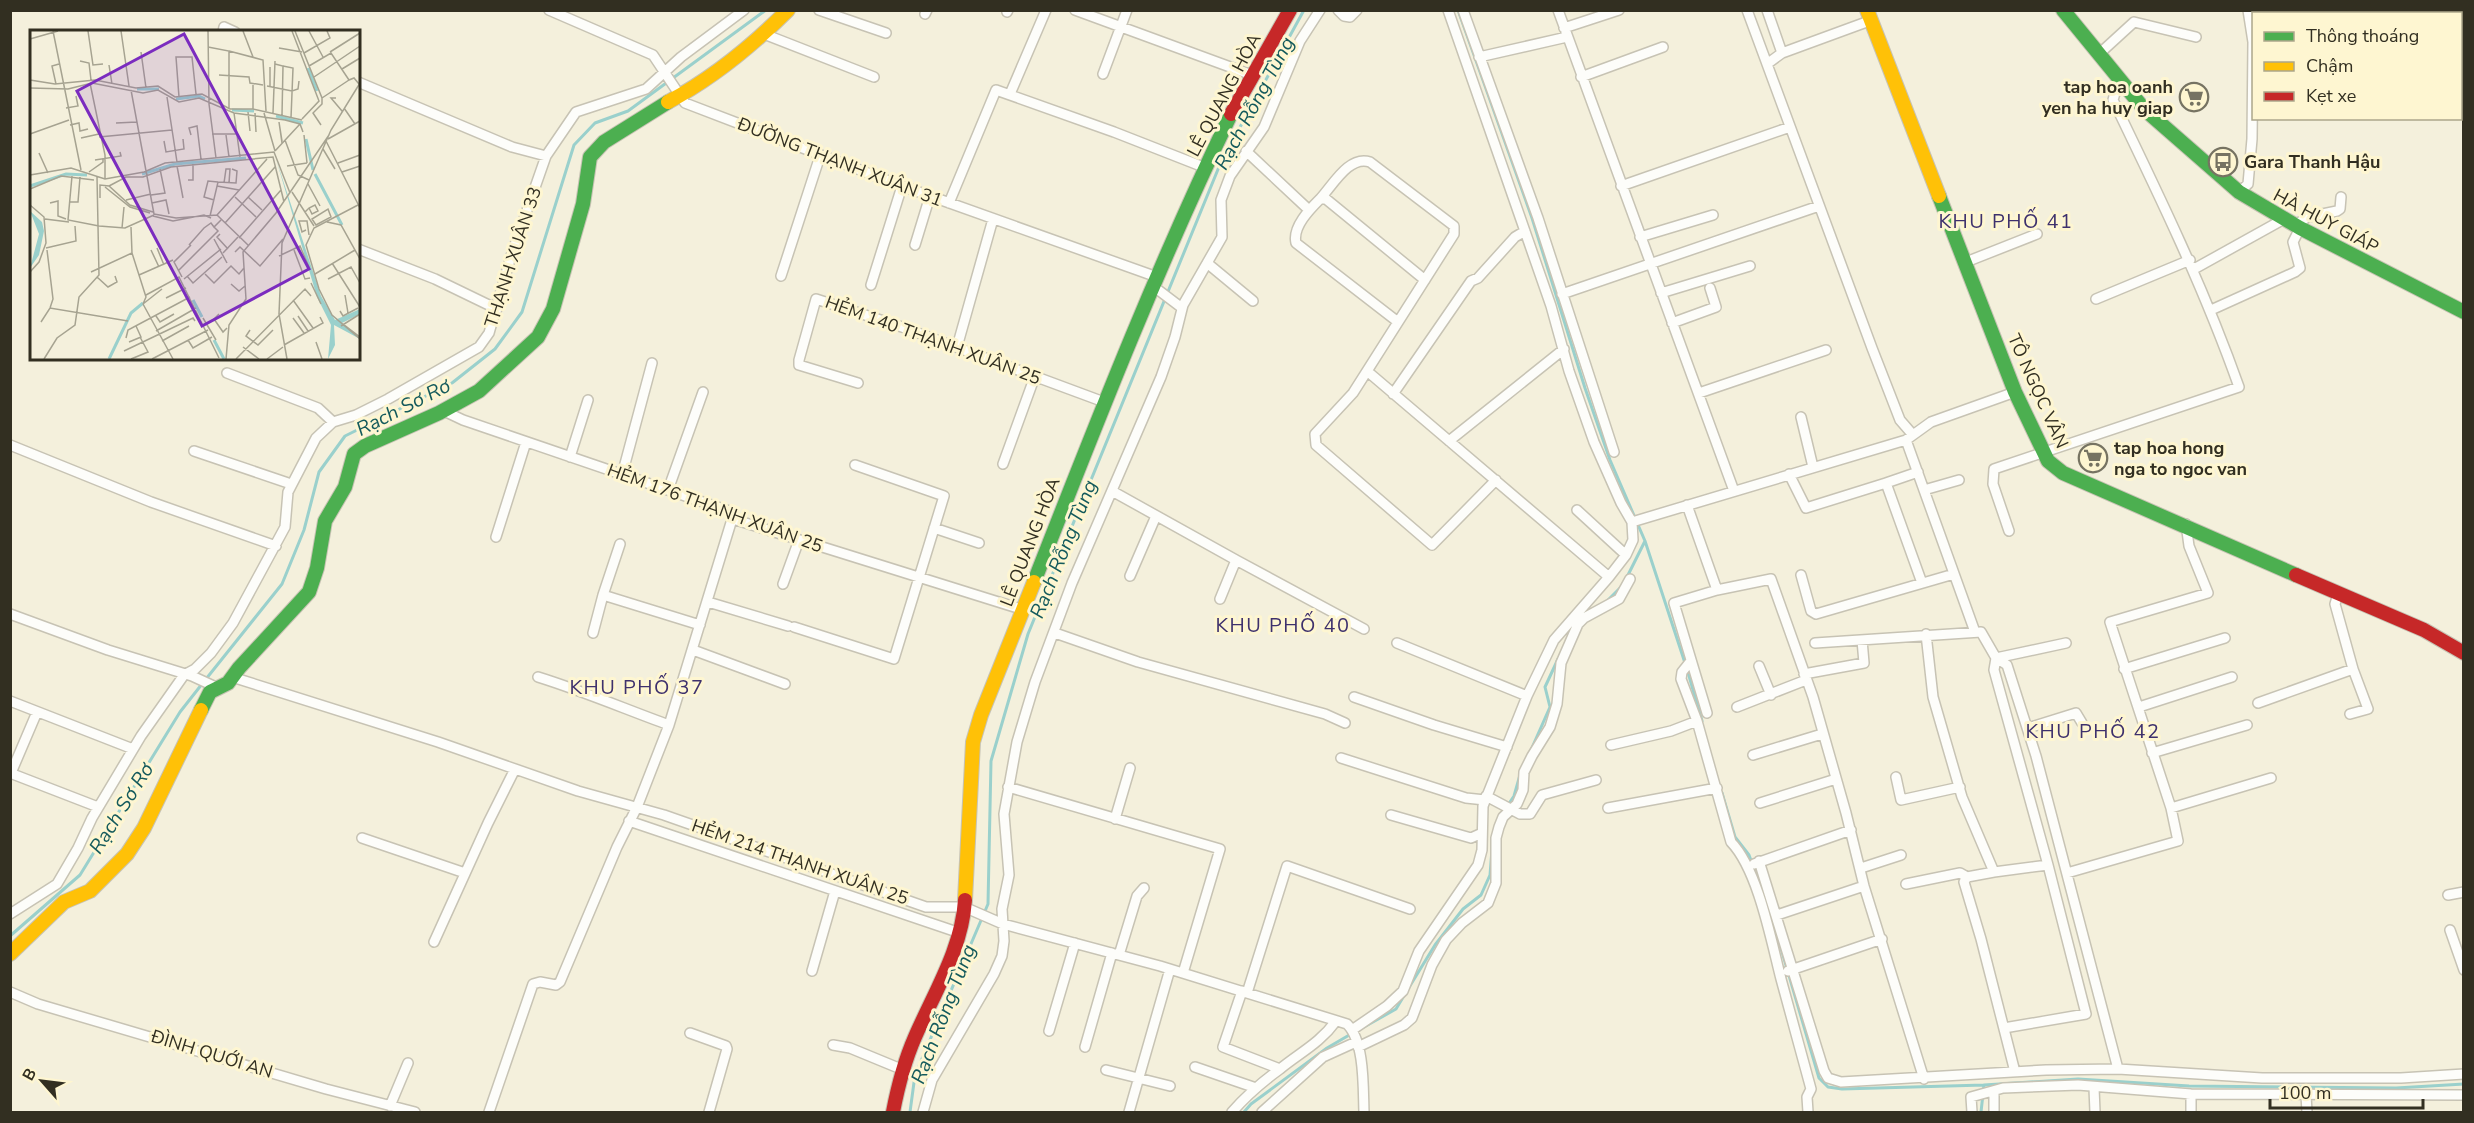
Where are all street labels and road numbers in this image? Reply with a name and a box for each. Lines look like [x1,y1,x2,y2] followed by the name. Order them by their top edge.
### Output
[1181,29,1267,161] street label: LÊ QUANG HÒA
[733,111,946,212] street label: ĐƯỜNG THẠNH XUÂN 31
[2269,183,2383,259] street label: HÀ HUY GIÁP
[479,184,547,330] street label: THẠNH XUÂN 33
[822,290,1044,390] street label: HẺM 140 THẠNH XUÂN 25
[2002,330,2074,452] street label: TÔ NGỌC VÂN
[604,458,826,558] street label: HẺM 176 THẠNH XUÂN 25
[994,474,1066,610] street label: LÊ QUANG HÒA
[688,814,912,910] street label: HẺM 214 THẠNH XUÂN 25
[147,1024,276,1084] street label: ĐÌNH QUỚI AN

